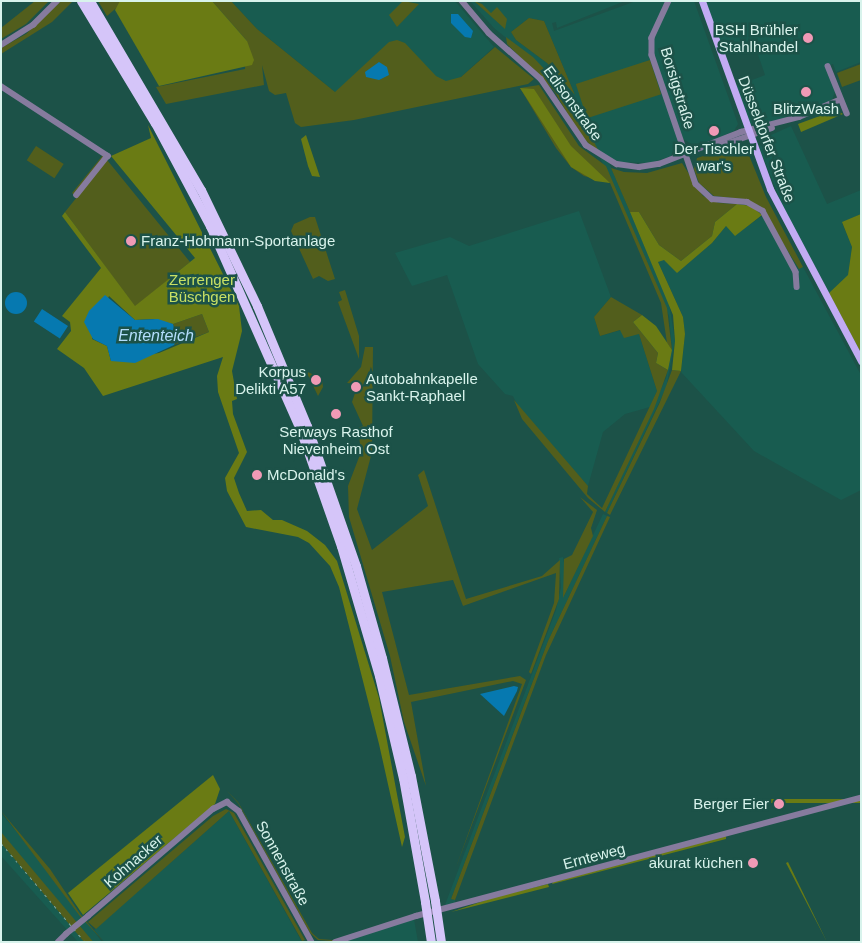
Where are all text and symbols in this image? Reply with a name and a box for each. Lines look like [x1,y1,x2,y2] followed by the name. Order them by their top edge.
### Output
[715,20,798,55] place label: BSH Brühler Stahlhandel
[802,32,814,44] marker: BSH Brühler Stahlhandel
[657,45,699,131] street label: Borsigstraße
[540,62,606,144] street label: Edisonstraße
[735,73,799,205] street label: Düsseldorfer Straße
[800,86,812,98] marker: BlitzWash
[773,100,839,118] place label: BlitzWash
[708,125,720,137] marker: Der Tischler war's
[674,139,754,174] place label: Der Tischler war's
[141,232,335,250] place label: Franz-Hohmann-Sportanlage
[125,235,137,247] marker: Franz-Hohmann-Sportanlage
[169,270,235,305] park label: Zerrenger Büschgen
[118,326,194,346] water label: Ententeich
[234,362,306,397] place label: Korpus Delikti A57
[366,369,478,404] place label: Autobahnkapelle Sankt-Raphael
[310,374,322,386] marker: Korpus Delikti A57
[350,381,362,393] marker: Autobahnkapelle Sankt-Raphael
[330,408,342,420] marker: Serways Rasthof Nievenheim Ost
[279,422,393,457] place label: Serways Rasthof Nievenheim Ost
[267,466,345,484] place label: McDonald's
[251,469,263,481] marker: McDonald's
[693,795,769,813] place label: Berger Eier
[773,798,785,810] marker: Berger Eier
[252,817,314,909] street label: Sonnenstraße
[100,831,166,891] street label: Kohnacker
[561,839,627,873] street label: Ernteweg
[649,854,743,872] place label: akurat küchen
[747,857,759,869] marker: akurat küchen

